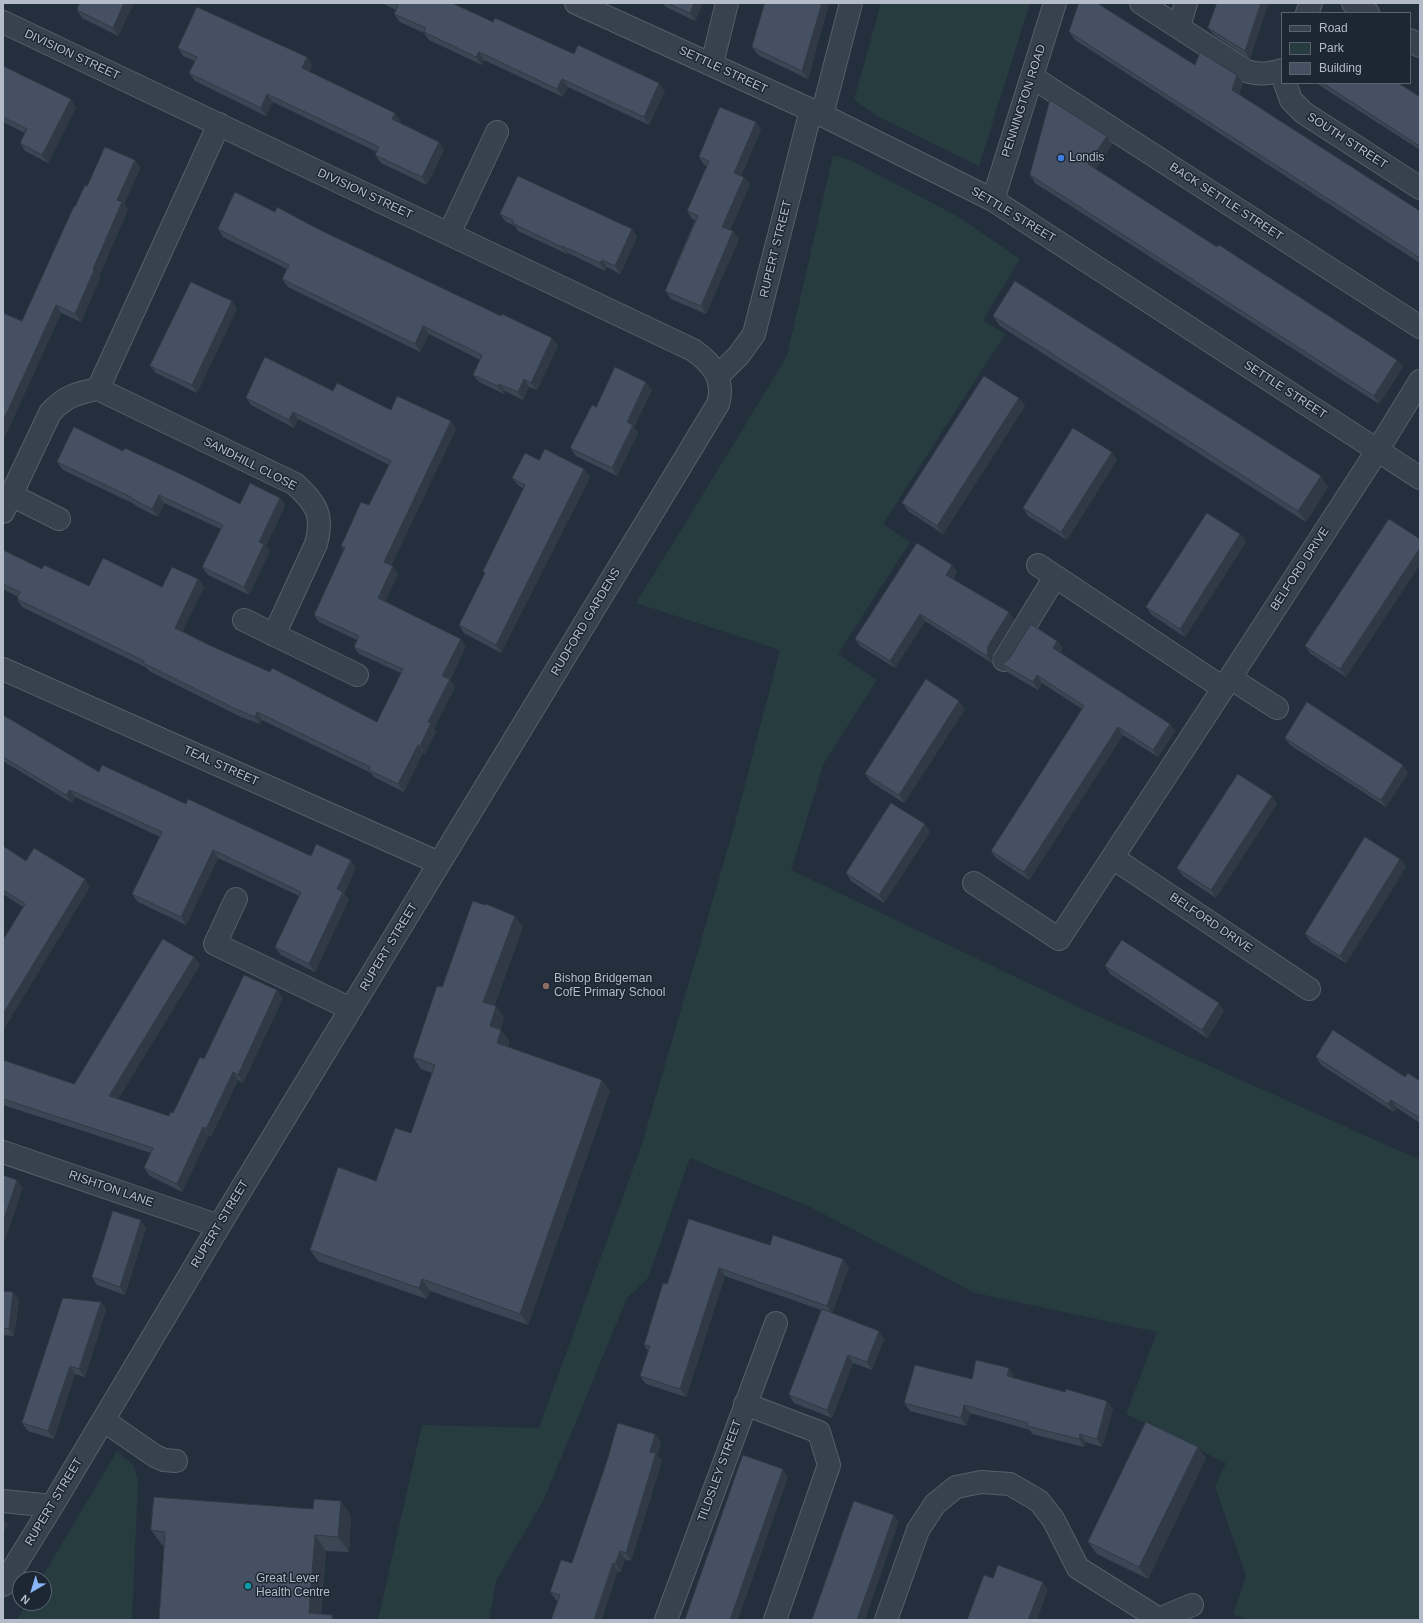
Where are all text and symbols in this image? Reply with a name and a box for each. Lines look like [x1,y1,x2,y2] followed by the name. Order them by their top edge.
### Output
[1281,12,1411,84] legend
[1319,21,1348,35] text: Road
[22,27,122,83] street label: DIVISION STREET
[1319,41,1344,55] text: Park
[676,43,770,97] street label: SETTLE STREET
[999,43,1049,159] street label: PENNINGTON ROAD
[1319,61,1362,75] text: Building
[1304,110,1390,172] street label: SOUTH STREET
[1069,151,1104,165] place label: Londis
[1056,153,1066,163] marker: Londis
[1167,160,1285,244] street label: BACK SETTLE STREET
[315,166,415,222] street label: DIVISION STREET
[968,184,1058,246] street label: SETTLE STREET
[757,199,795,299] street label: RUPERT STREET
[1241,358,1329,422] street label: SETTLE STREET
[201,434,299,494] street label: SANDHILL CLOSE
[1268,525,1332,613] street label: BELFORD DRIVE
[548,566,624,678] street label: RUDFORD GARDENS
[181,743,261,789] street label: TEAL STREET
[1167,890,1255,956] street label: BELFORD DRIVE
[357,901,421,993] street label: RUPERT STREET
[554,972,665,1000] place label: Bishop Bridgeman CofE Primary School
[541,981,551,991] marker: Bishop Bridgeman CofE Primary School
[67,1168,155,1210] street label: RISHTON LANE
[188,1178,252,1270] street label: RUPERT STREET
[695,1418,745,1524] street label: TILDSLEY STREET
[22,1456,86,1548] street label: RUPERT STREET
[12,1571,52,1611] north arrow
[256,1572,330,1600] place label: Great Lever Health Centre
[243,1581,253,1591] marker: Great Lever Health Centre
[18,1592,32,1607] text: N

